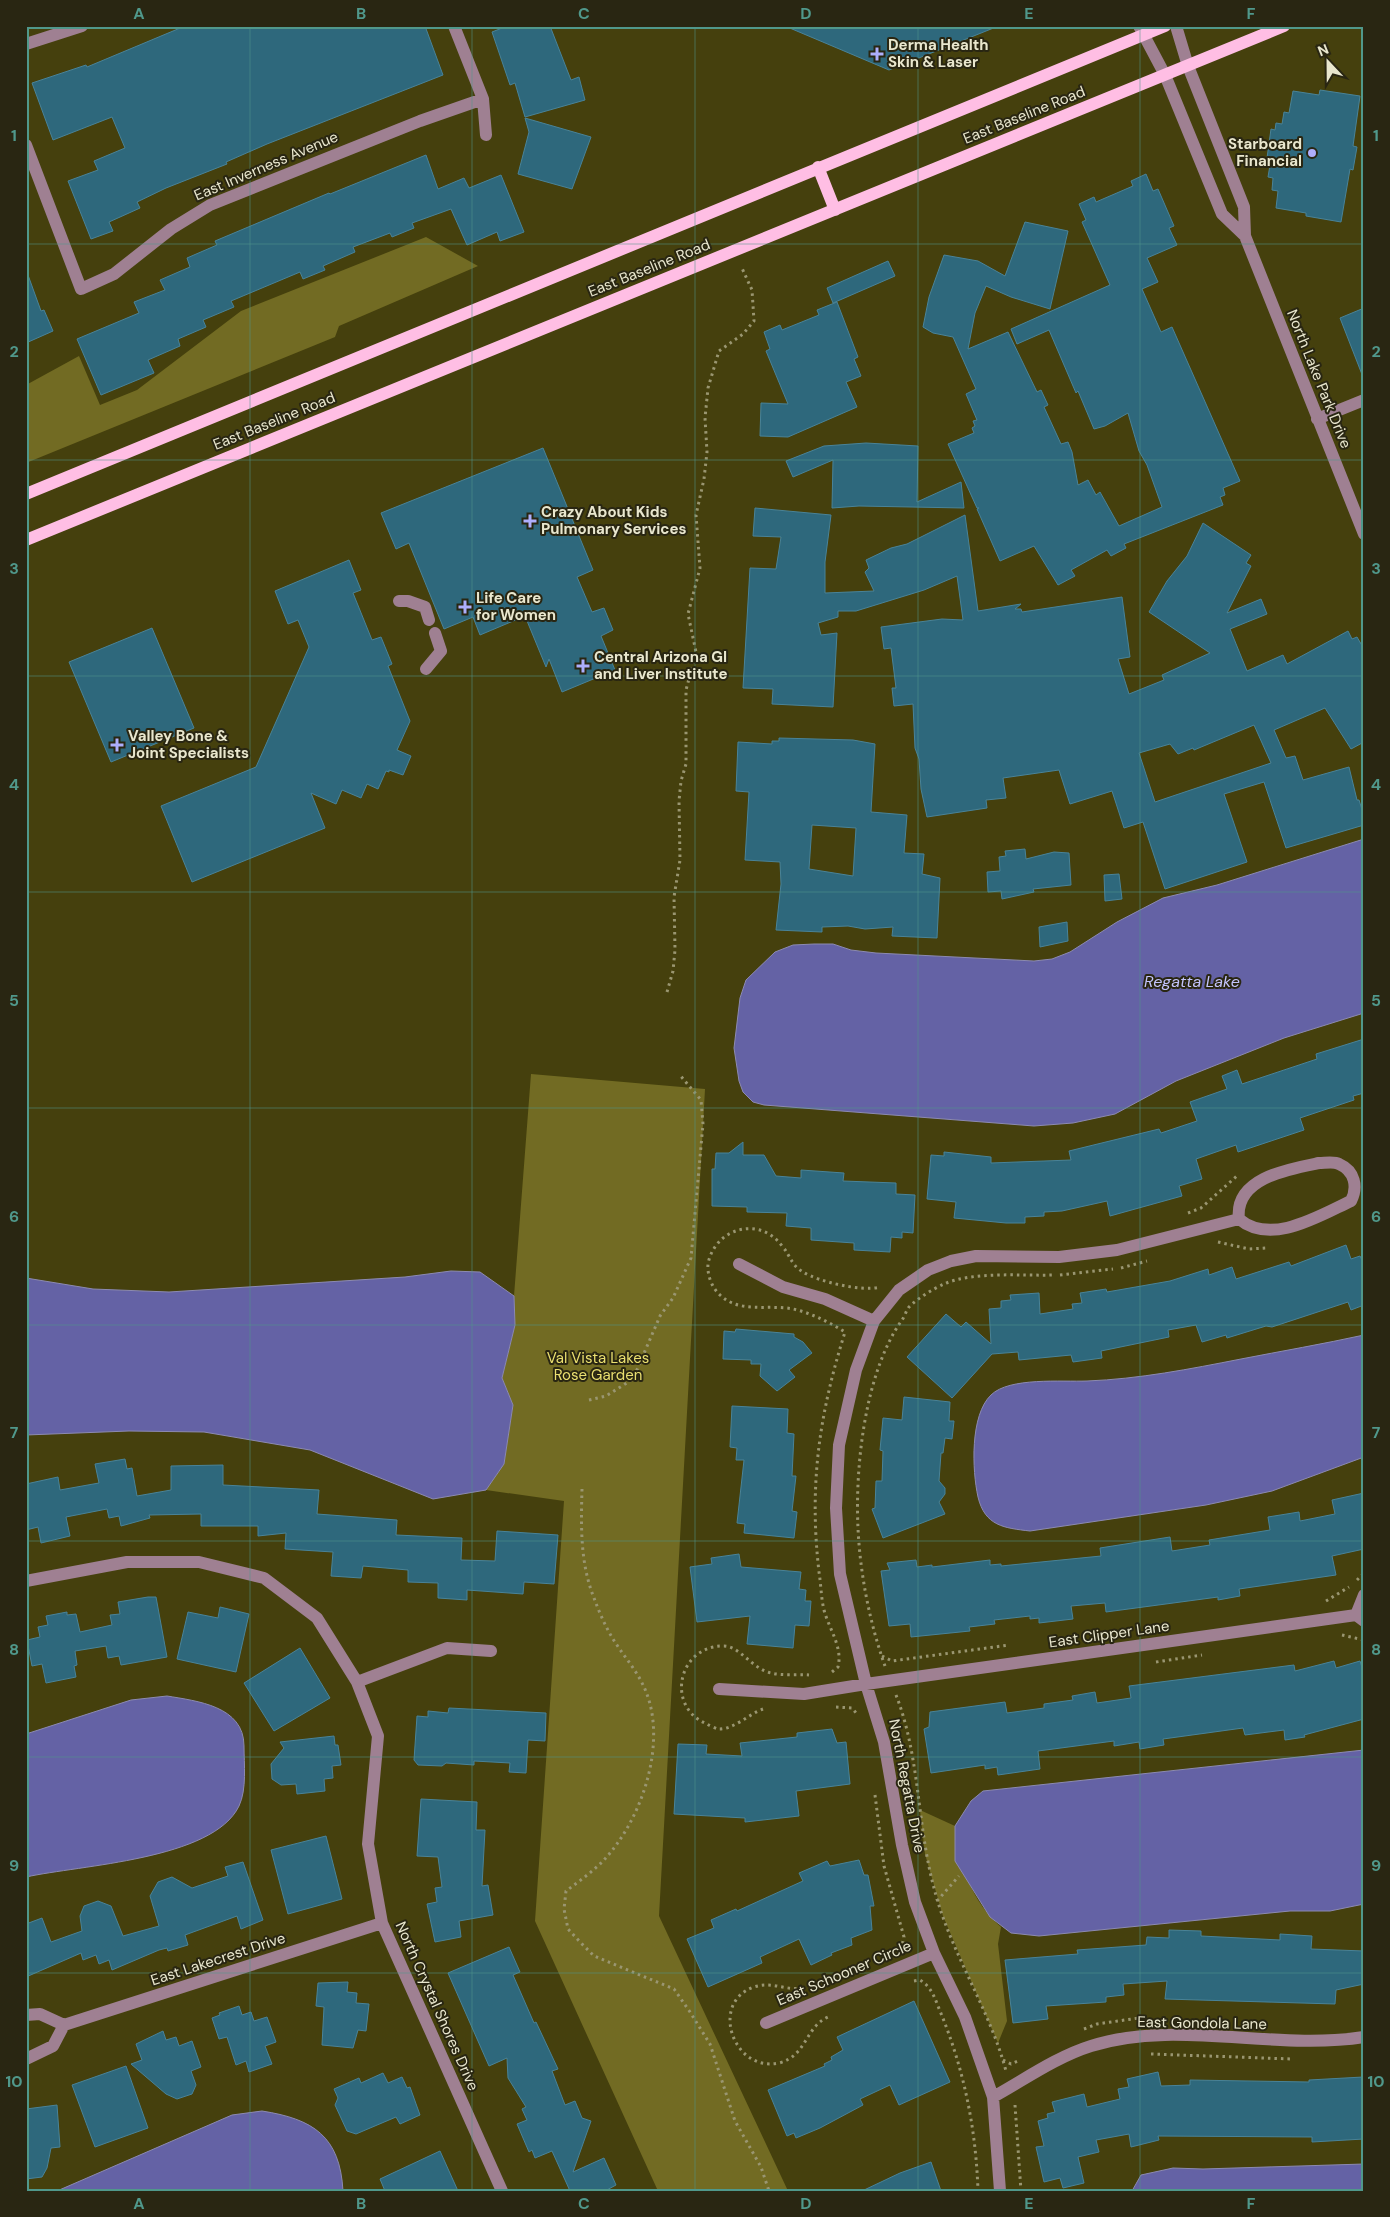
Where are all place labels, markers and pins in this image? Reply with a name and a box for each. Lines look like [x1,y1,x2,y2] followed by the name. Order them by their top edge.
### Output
[888,35,989,72] place label: Derma Health Skin & Laser
[870,47,884,61] marker: Derma Health Skin & Laser
[1228,134,1302,171] place label: Starboard Financial
[1306,147,1318,159] marker: Starboard Financial
[541,502,686,539] place label: Crazy About Kids Pulmonary Services
[523,514,537,528] marker: Crazy About Kids Pulmonary Services
[476,588,556,625] place label: Life Care for Women
[458,600,472,614] marker: Life Care for Women
[594,647,727,684] place label: Central Arizona GI and Liver Institute
[576,659,590,673] marker: Central Arizona GI and Liver Institute
[128,726,249,763] place label: Valley Bone & Joint Specialists
[110,738,124,752] marker: Valley Bone & Joint Specialists

